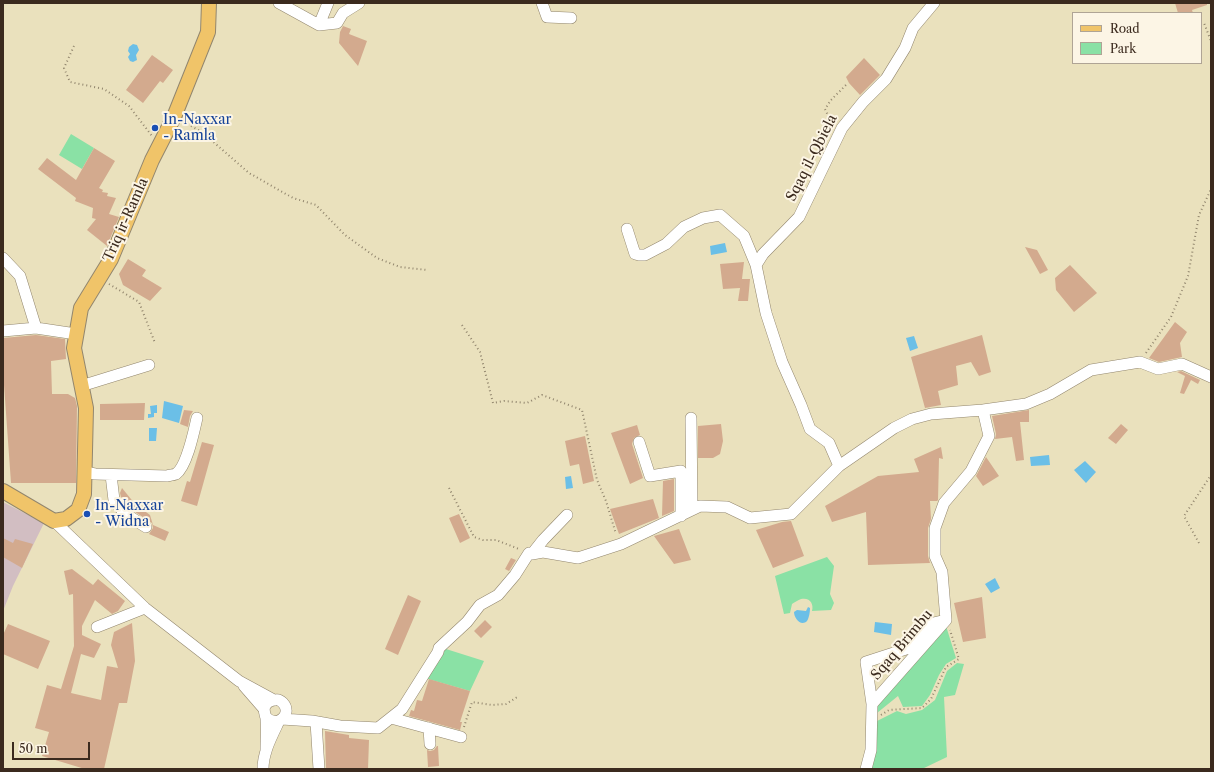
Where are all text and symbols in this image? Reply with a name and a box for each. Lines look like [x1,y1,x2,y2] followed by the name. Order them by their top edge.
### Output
[1072,12,1202,64] legend
[1110,21,1140,36] text: Road
[1110,41,1136,56] text: Park
[163,112,232,144] place label: In-Naxxar - Ramla
[783,112,841,204] street label: Sqaq il-Qbiela
[150,123,160,133] marker: In-Naxxar - Ramla
[100,175,152,265] street label: Triq ir-Ramla
[95,498,164,530] place label: In-Naxxar - Widna
[82,509,92,519] marker: In-Naxxar - Widna
[868,607,936,683] street label: Sqaq Brimbu
[14,734,92,760] scale bar
[19,741,48,756] text: 50 m

